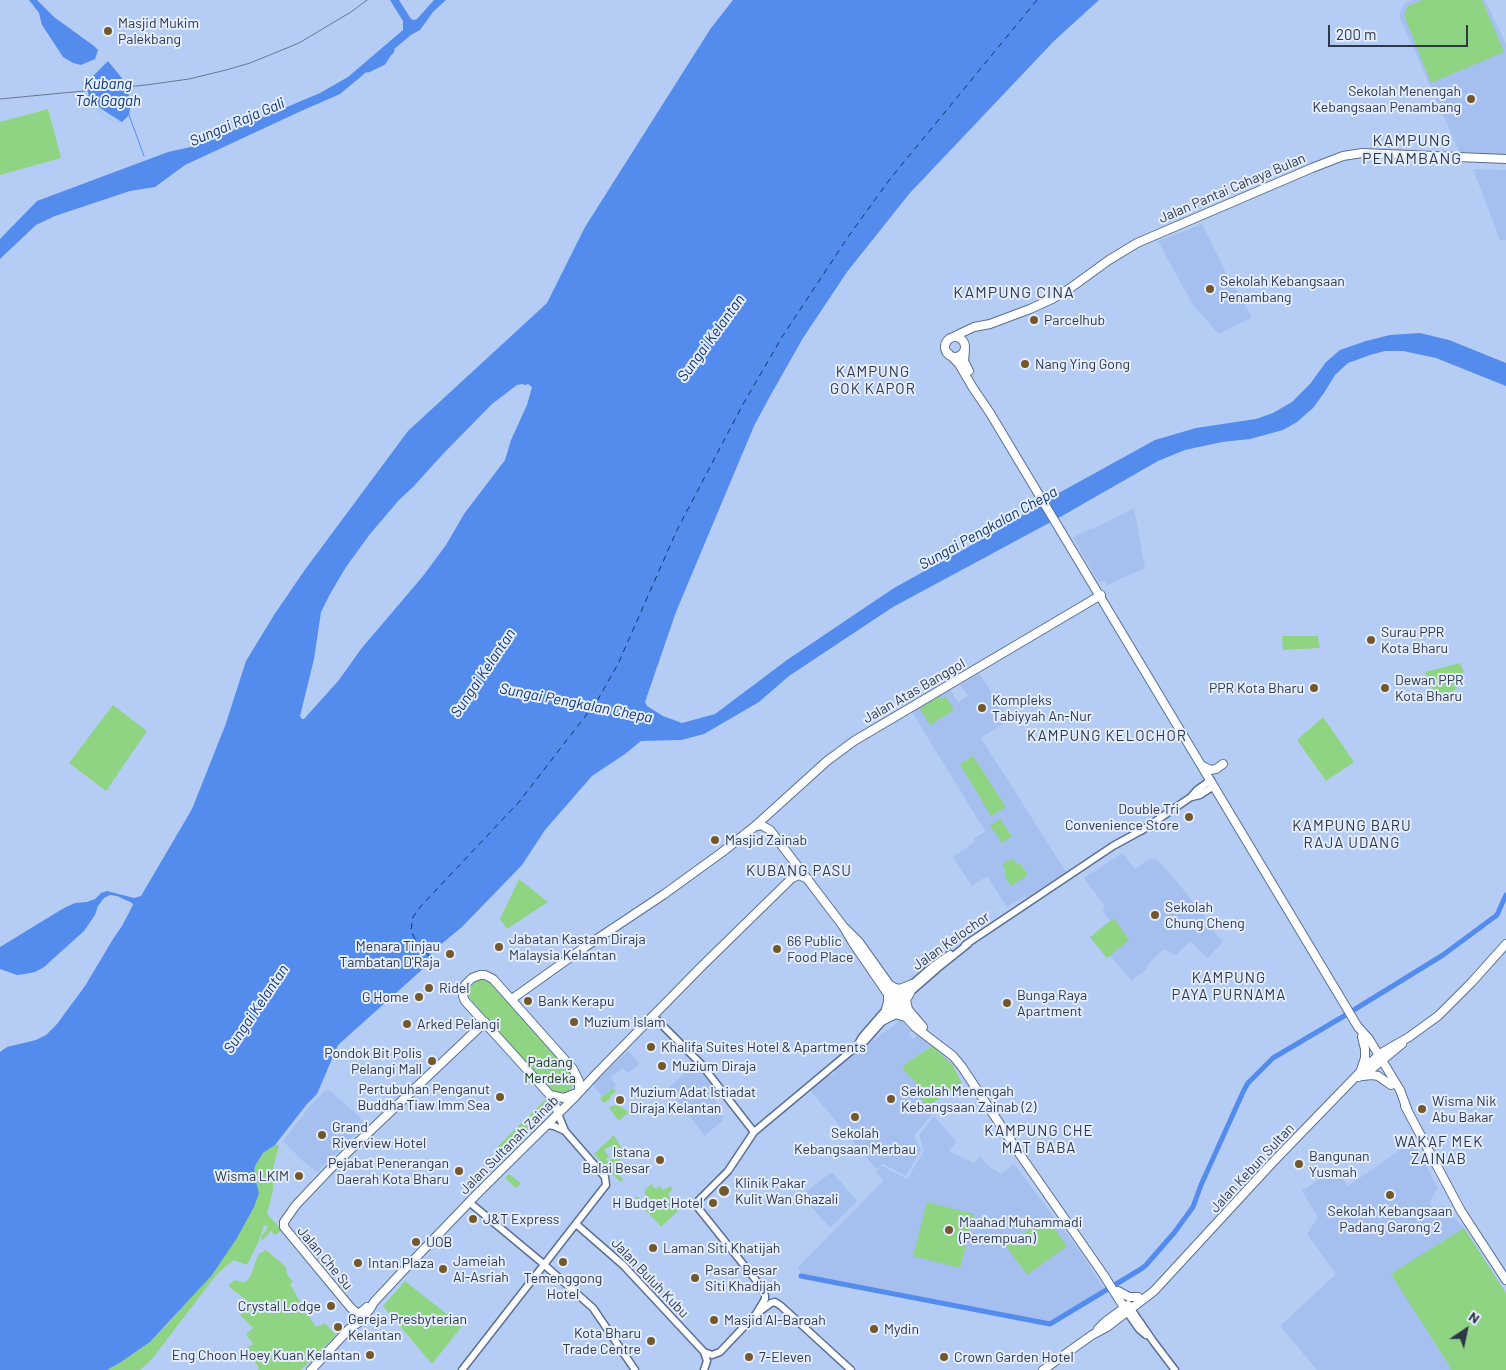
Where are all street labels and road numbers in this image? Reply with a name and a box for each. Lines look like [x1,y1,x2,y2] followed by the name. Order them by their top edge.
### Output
[1156,149,1308,227] street label: Jalan Pantai Cahaya Bulan
[860,655,968,727] street label: Jalan Atas Banggol
[909,908,993,974] street label: Jalan Kelochor
[456,1092,562,1198] street label: Jalan Sultanah Zainab
[1206,1120,1298,1216] street label: Jalan Kebun Sultan
[294,1223,356,1293] street label: Jalan Che Su
[608,1235,692,1321] street label: Jalan Buluh Kubu

